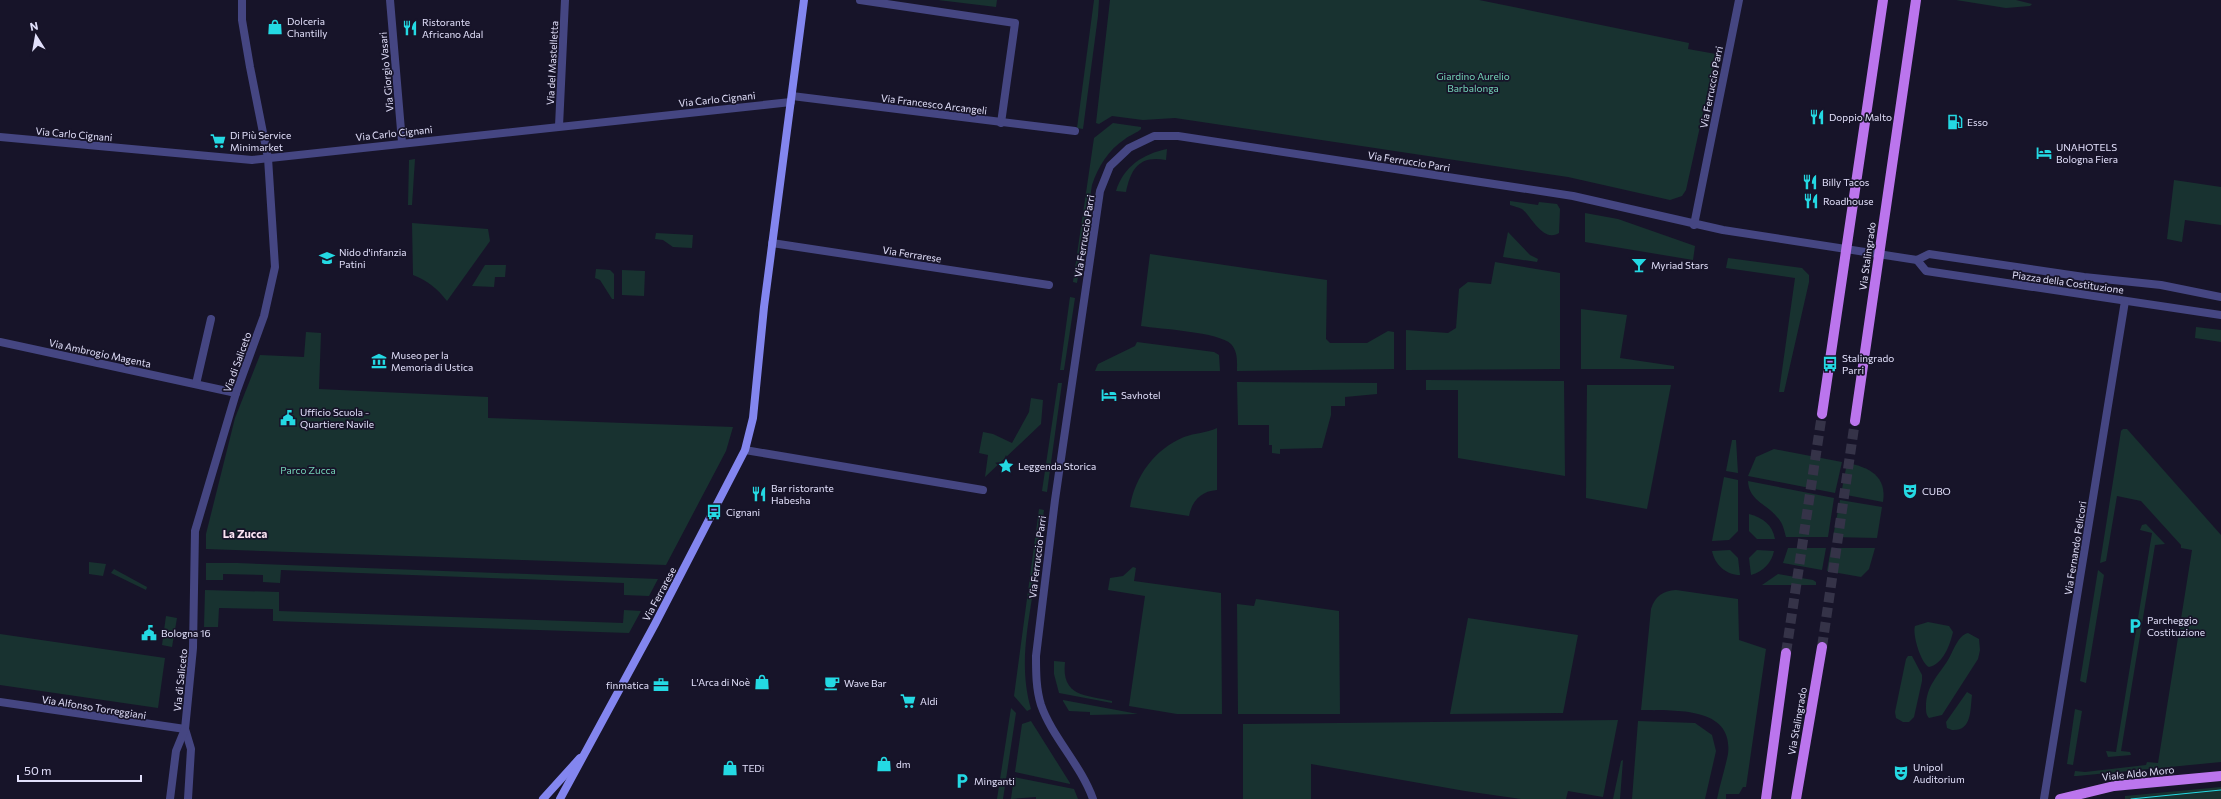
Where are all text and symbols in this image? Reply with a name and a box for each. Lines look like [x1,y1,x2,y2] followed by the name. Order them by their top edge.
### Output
[287,15,327,39] place label: Dolceria Chantilly
[16,16,56,56] north arrow
[422,16,483,40] place label: Ristorante Africano Adal
[266,18,284,36] shop icon: Dolceria Chantilly
[29,19,39,33] text: N
[401,19,419,37] restaurant icon: Ristorante Africano Adal
[544,21,560,105] street label: Via del Mastelletta
[377,32,395,112] street label: Via Giorgio Vasari
[1697,45,1725,129] street label: Via Ferruccio Parri
[1436,70,1510,94] park label: Giardino Aurelio Barbalonga
[678,89,756,109] street label: Via Carlo Cignani
[880,92,988,116] street label: Via Francesco Arcangeli
[1808,108,1826,126] restaurant icon: Doppio Malto
[1829,111,1892,123] place label: Doppio Malto
[1946,113,1964,131] fuel station icon: Esso
[1967,116,1988,128] place label: Esso
[355,123,433,143] street label: Via Carlo Cignani
[35,125,113,143] street label: Via Carlo Cignani
[230,129,291,153] place label: Di Più Service Minimarket
[209,132,227,150] supermarket icon: Di Più Service Minimarket
[2056,141,2118,165] place label: UNAHOTELS Bologna Fiera
[2035,144,2053,162] hotel icon: UNAHOTELS Bologna Fiera
[1367,149,1451,173] street label: Via Ferruccio Parri
[1801,173,1819,191] restaurant icon: Billy Tacos
[1822,176,1870,188] place label: Billy Tacos
[1802,192,1820,210] restaurant icon: Roadhouse
[1072,194,1096,278] street label: Via Ferruccio Parri
[1823,195,1873,207] place label: Roadhouse
[1856,221,1878,291] street label: Via Stalingrado
[882,243,942,265] street label: Via Ferrarese
[339,246,406,270] place label: Nido d'infanzia Patini
[318,249,336,267] school or university icon: Nido d'infanzia Patini
[1630,256,1648,274] bar icon: Myriad Stars
[1651,259,1709,271] place label: Myriad Stars
[2011,268,2125,296] street label: Piazza della Costituzione
[221,330,253,394] street label: Via di Saliceto
[48,336,152,370] street label: Via Ambrogio Magenta
[391,349,473,373] place label: Museo per la Memoria di Ustica
[370,352,388,370] museum icon: Museo per la Memoria di Ustica
[1842,352,1894,376] place label: Stalingrado Parri
[1821,355,1839,373] bus stop icon: Stalingrado Parri
[1100,386,1118,404] hotel icon: Savhotel
[1121,389,1161,401] place label: Savhotel
[300,406,374,430] place label: Ufficio Scuola - Quartiere Navile
[279,409,297,427] public building icon: Ufficio Scuola - Quartiere Navile
[997,457,1015,475] place icon: Leggenda Storica
[1018,460,1096,472] place label: Leggenda Storica
[280,464,336,476] park label: Parco Zucca
[771,482,834,506] place label: Bar ristorante Habesha
[1901,482,1919,500] theatre icon: CUBO
[750,485,768,503] restaurant icon: Bar ristorante Habesha
[1922,485,1951,497] place label: CUBO
[2062,500,2088,596] street label: Via Fernando Felicori
[705,503,723,521] bus stop icon: Cignani
[726,506,760,518] place label: Cignani
[1026,515,1048,599] street label: Via Ferruccio Parri
[223,527,267,540] district label: La Zucca
[640,565,678,623] street label: Via Ferrarese
[2147,614,2205,638] place label: Parcheggio Costituzione
[2126,617,2144,635] parking icon: Parcheggio Costituzione
[140,624,158,642] public building icon: Bologna 16
[161,627,211,639] place label: Bologna 16
[171,648,189,712] street label: Via di Saliceto
[753,673,771,691] shop icon: L'Arca di Noè
[823,674,841,692] cafe icon: Wave Bar
[652,676,670,694] office icon: finmatica
[691,676,750,688] place label: L'Arca di Noè
[844,677,887,689] place label: Wave Bar
[606,679,649,691] place label: finmatica
[1785,686,1809,756] street label: Via Stalingrado
[899,692,917,710] supermarket icon: Aldi
[41,693,147,721] street label: Via Alfonso Torreggiani
[920,695,938,707] place label: Aldi
[875,755,893,773] shop icon: dm
[18,757,141,783] scale bar
[896,758,911,770] place label: dm
[721,759,739,777] shop icon: TEDi
[1913,761,1965,785] place label: Unipol Auditorium
[742,762,764,774] place label: TEDi
[24,763,52,777] text: 50 m
[2101,763,2175,783] street label: Viale Aldo Moro
[1892,764,1910,782] theatre icon: Unipol Auditorium
[953,772,971,790] parking icon: Minganti
[974,775,1015,787] place label: Minganti

